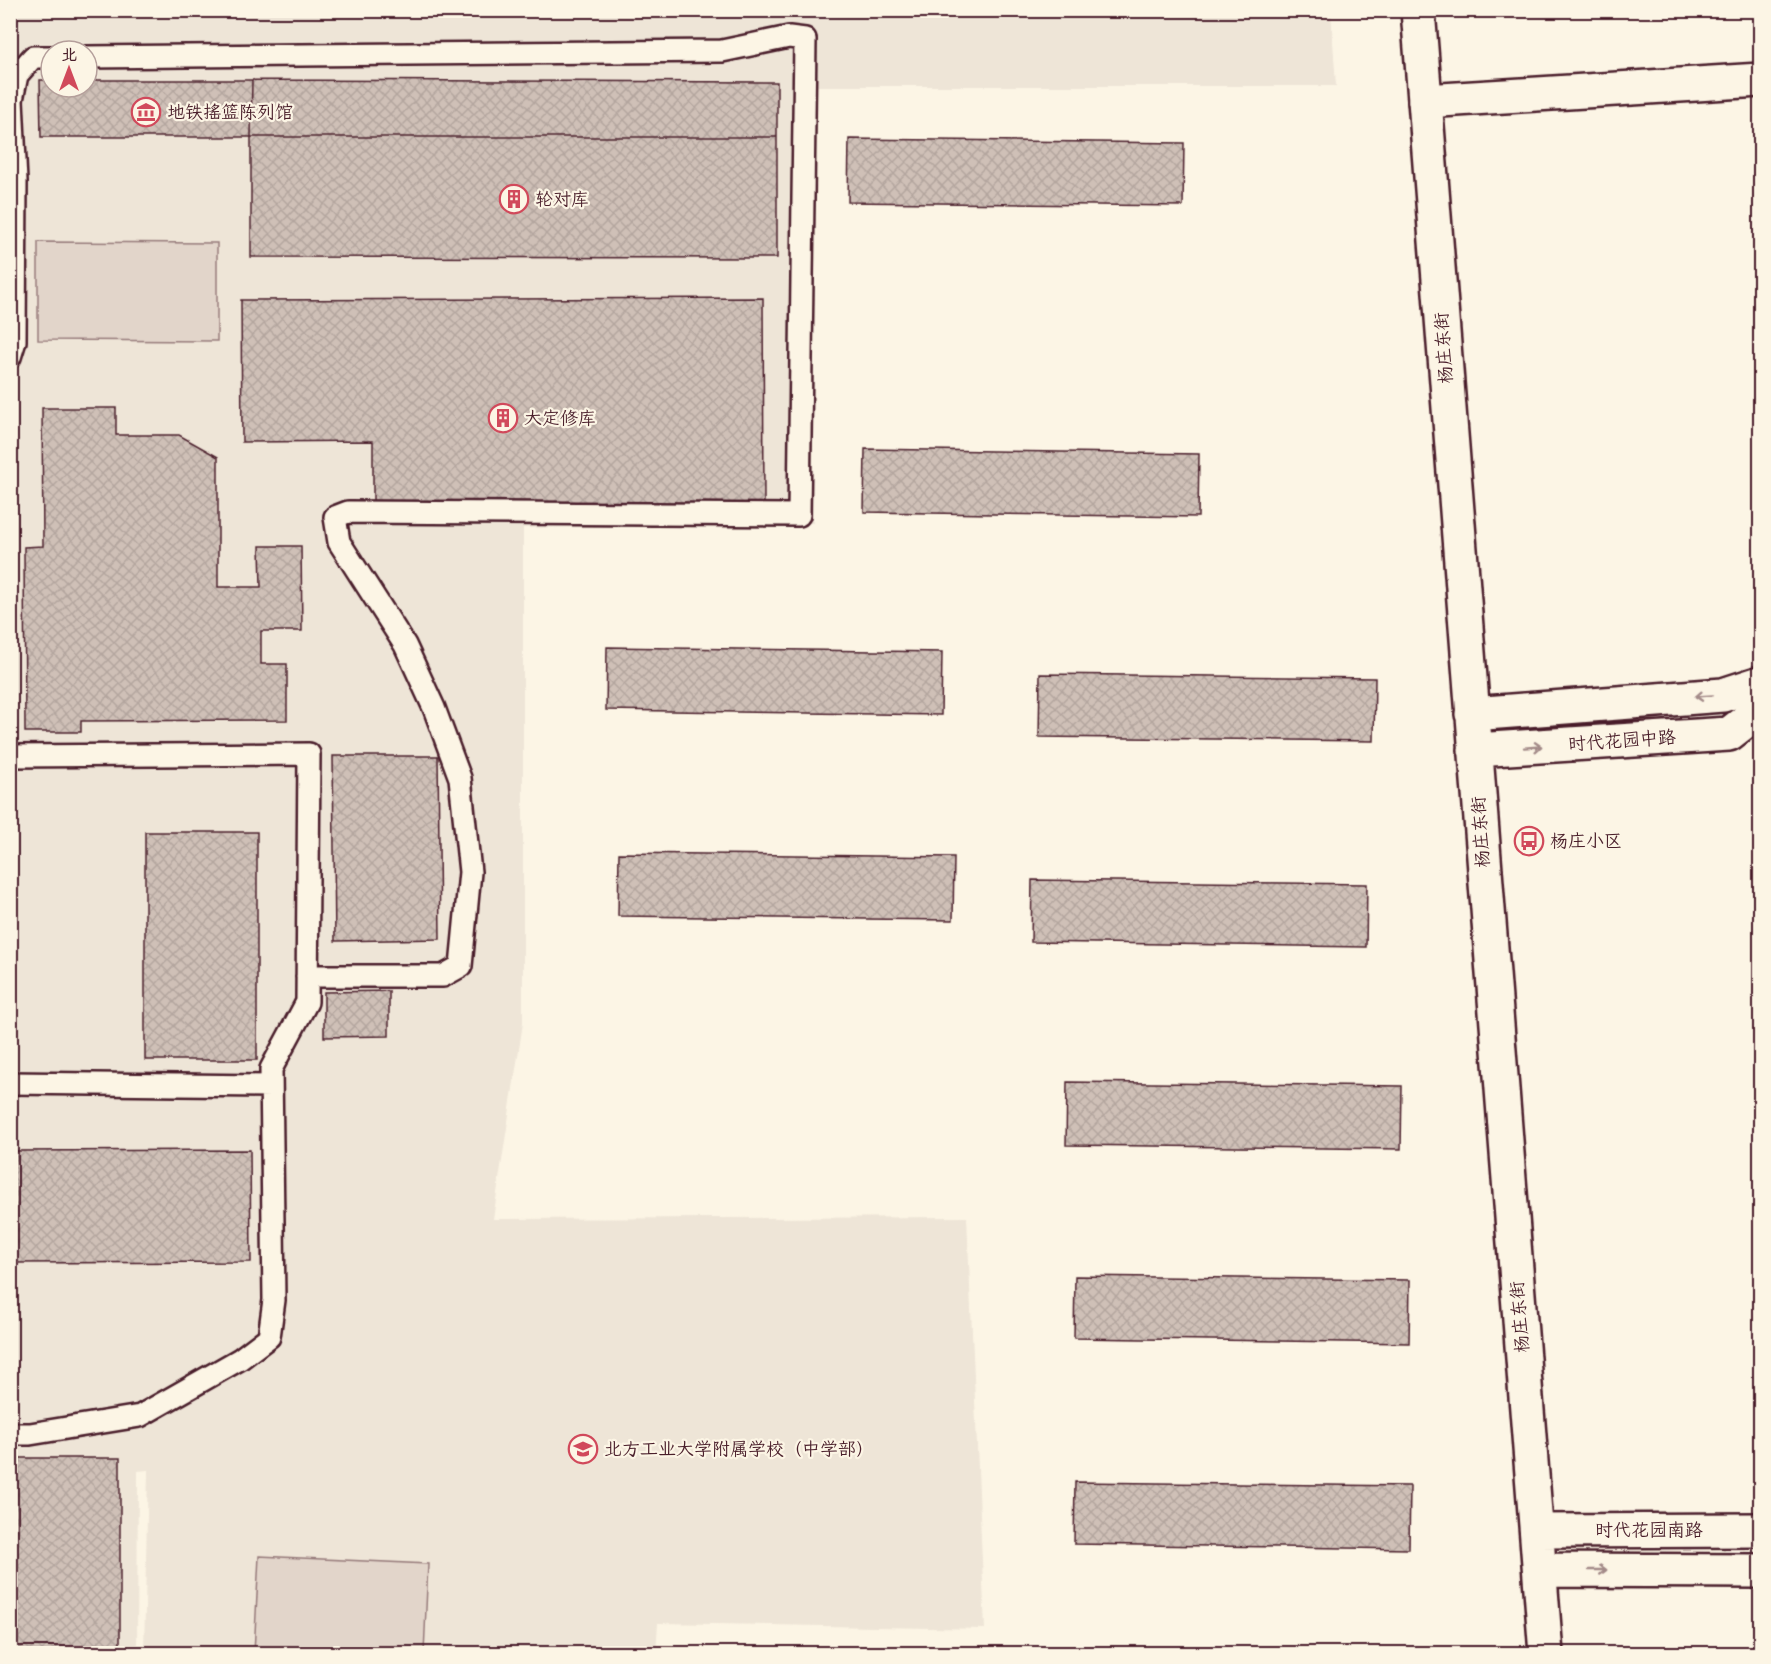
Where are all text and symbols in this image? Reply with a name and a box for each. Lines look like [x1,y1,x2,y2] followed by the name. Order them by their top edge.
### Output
[39,39,99,99] north arrow
[61,45,77,65] text: 北
[130,96,162,128] museum icon: 地铁摇篮陈列馆
[167,101,293,124] place label: 地铁摇篮陈列馆
[498,183,530,215] building icon: 轮对库
[535,188,589,211] place label: 轮对库
[1430,311,1458,385] street label: 杨庄东街
[487,402,519,434] building icon: 大定修库
[524,407,596,430] place label: 大定修库
[1694,691,1714,702] one-way arrow
[1567,726,1677,756] street label: 时代花园中路
[1523,741,1543,752] one-way arrow
[1467,795,1495,869] street label: 杨庄东街
[1513,825,1545,857] bus stop icon: 杨庄小区
[1550,830,1622,853] place label: 杨庄小区
[1505,1280,1535,1354] street label: 杨庄东街
[567,1433,599,1465] school or university icon: 北方工业大学附属学校（中学部）
[604,1438,874,1461] place label: 北方工业大学附属学校（中学部）
[1595,1519,1703,1542] street label: 时代花园南路
[1588,1564,1608,1576] one-way arrow

